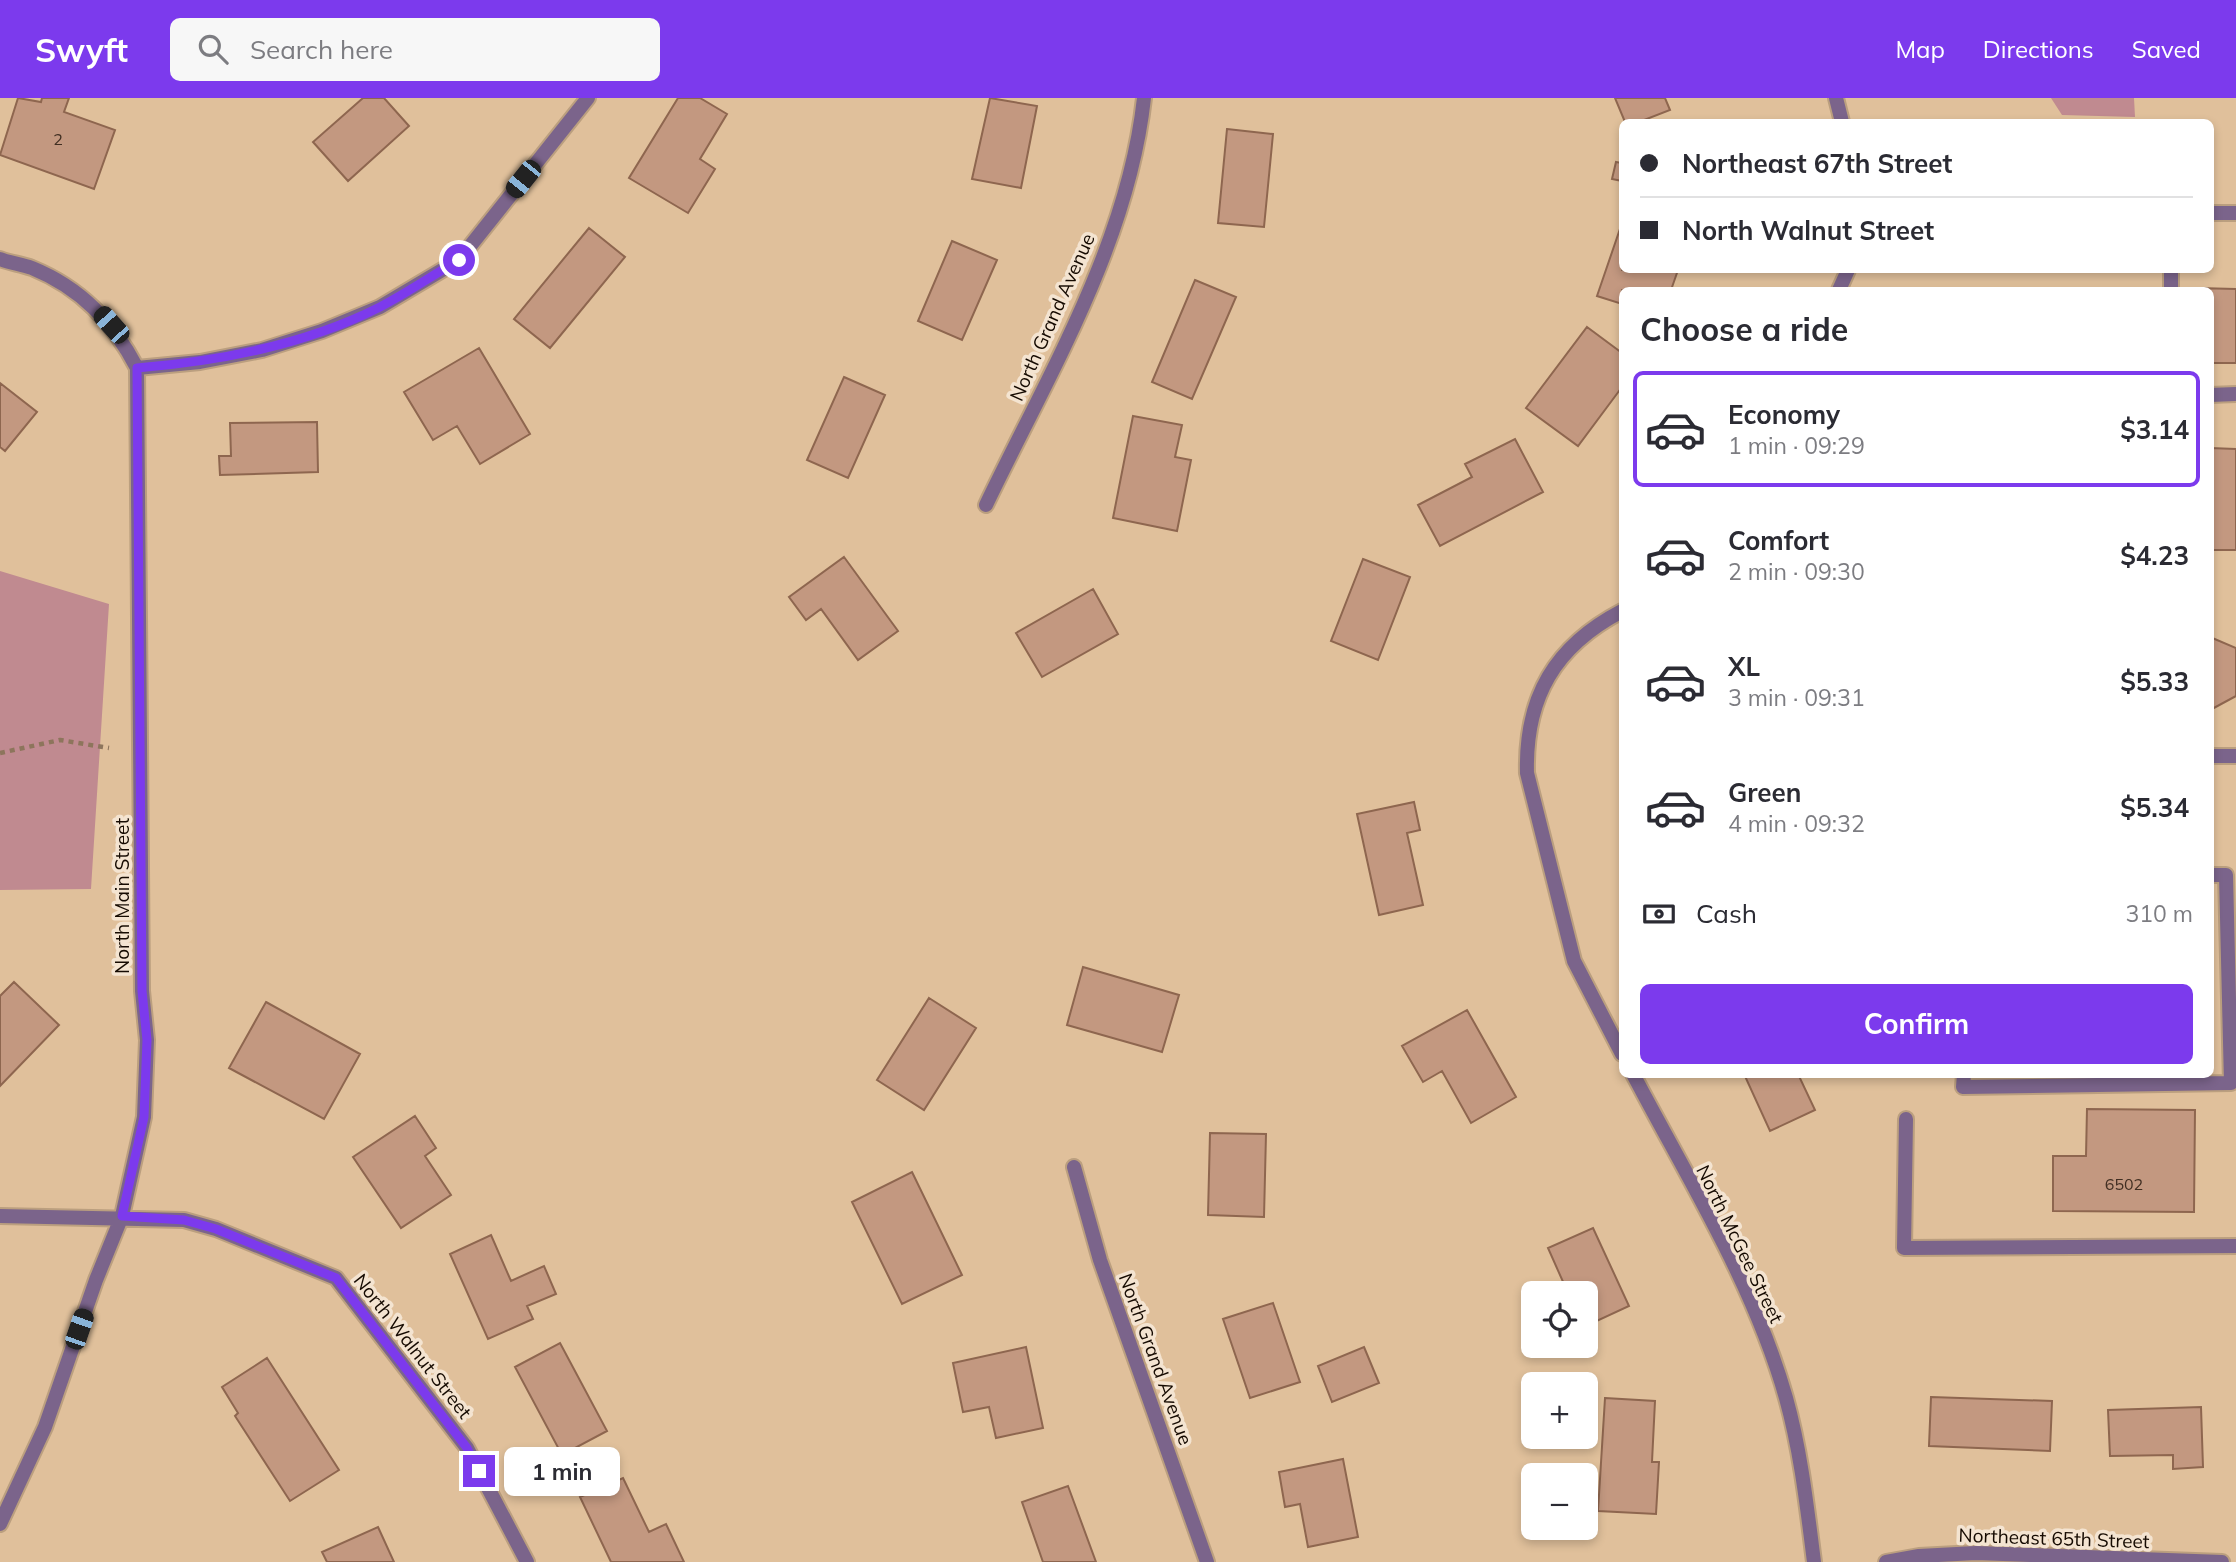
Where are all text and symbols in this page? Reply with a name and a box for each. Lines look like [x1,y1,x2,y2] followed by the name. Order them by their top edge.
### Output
[170,18,660,81] search box
[35,29,128,70] text: Swyft
[194,30,232,68] icon: search
[250,33,393,66] text: Search here
[1895,34,1945,64] text: Map
[1983,34,2094,64] text: Directions
[2132,34,2201,64] text: Saved
[53,129,63,149] house number: 2
[1682,147,1952,180] text: Northeast 67th Street
[502,156,545,202] car
[1682,214,1934,247] text: North Walnut Street
[1004,229,1100,405] street label: North Grand Avenue
[443,244,475,276] route start
[90,302,133,348] car
[1640,309,1848,349] text: Choose a ride
[1644,398,1707,461] icon: car
[1728,398,1840,431] text: Economy
[2120,413,2189,446] text: $3.14
[1728,431,1865,460] text: 1 min · 09:29
[1644,524,1707,587] icon: car
[1728,524,1829,557] text: Comfort
[2120,539,2189,572] text: $4.23
[1728,557,1865,586] text: 2 min · 09:30
[1644,650,1707,713] icon: car
[1728,650,1760,683] text: XL
[2120,665,2189,698] text: $5.33
[1728,683,1865,712] text: 3 min · 09:31
[1644,776,1707,839] icon: car
[1728,776,1801,809] text: Green
[2120,791,2189,824] text: $5.34
[1728,809,1865,838] text: 4 min · 09:32
[110,818,134,974] street label: North Main Street
[1640,895,1678,933] icon: cash
[1696,897,1757,930] text: Cash
[2125,899,2193,928] text: 310 m
[1640,984,2193,1064] button: Confirm
[1691,1161,1789,1327] street label: North McGee Street
[2105,1174,2143,1194] house number: 6502
[349,1269,477,1424] street label: North Walnut Street
[1114,1270,1198,1448] street label: North Grand Avenue
[1521,1281,1598,1540] map controls
[1521,1281,1598,1358] button: locate
[63,1306,96,1352] car
[1521,1372,1598,1449] button: +
[504,1446,619,1496] callout: 1 min
[463,1455,495,1487] route end
[532,1457,592,1486] text: 1 min
[1521,1463,1598,1540] button: −
[1958,1523,2150,1553] street label: Northeast 65th Street

